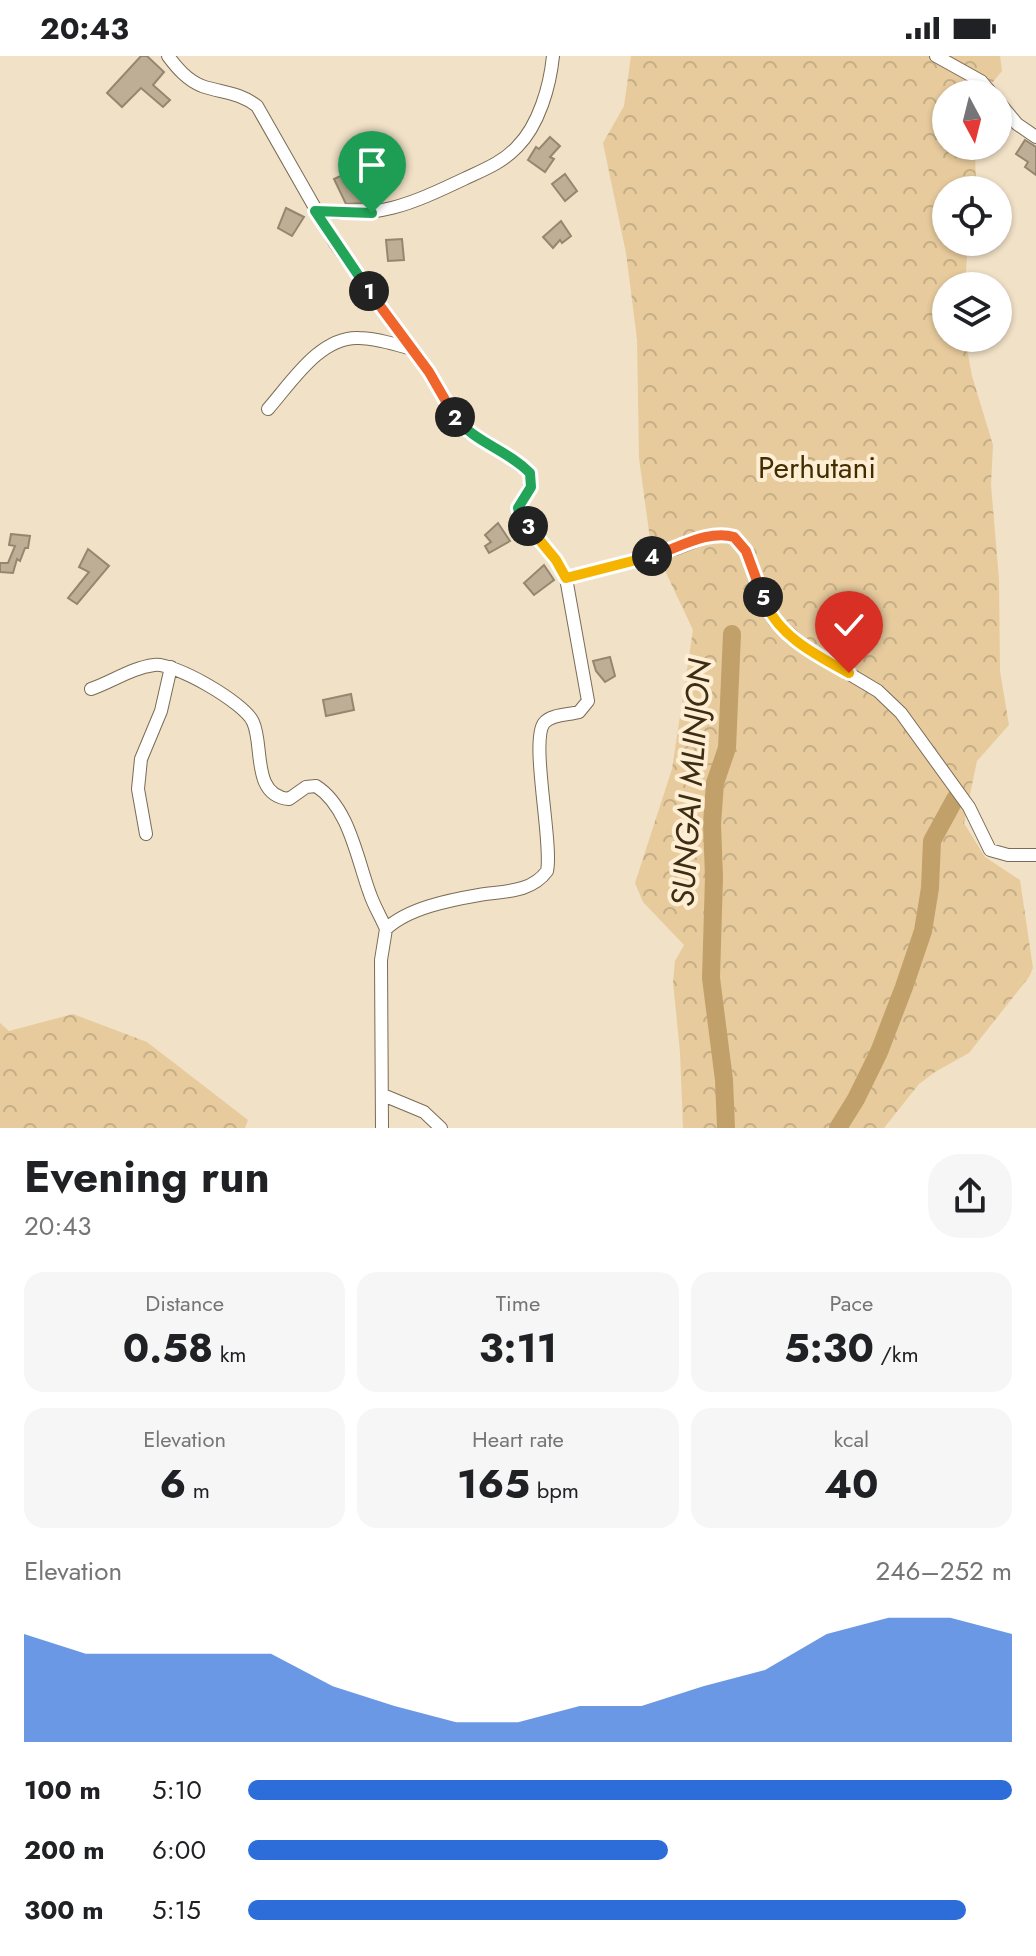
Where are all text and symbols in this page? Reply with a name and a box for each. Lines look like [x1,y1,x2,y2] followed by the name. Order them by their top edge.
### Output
[40,7,129,50] text: 20:43
[932,80,1012,160] north arrow
[932,80,1012,352] map controls
[338,131,406,213] pin
[350,143,394,187] icon: arrive
[932,176,1012,256] button: locate
[349,271,389,311] pin: 1
[932,272,1012,352] button: layers
[363,275,375,307] text: 1
[435,397,475,437] pin: 2
[448,401,462,433] text: 2
[758,446,876,489] park label: Perhutani
[508,506,548,546] pin: 3
[521,510,535,542] text: 3
[632,536,672,576] pin: 4
[644,540,660,572] text: 4
[743,577,783,617] pin: 5
[756,581,770,613] text: 5
[815,591,883,673] pin
[827,603,871,647] icon: check
[659,657,723,908] water label: SUNGAI MLINJON
[24,1145,270,1209] text: Evening run
[928,1154,1012,1238] button: share
[24,1207,92,1245] text: 20:43
[145,1287,224,1319] text: Distance
[496,1287,540,1319] text: Time
[829,1287,873,1319] text: Pace
[123,1319,213,1377] text: 0.58
[479,1319,557,1377] text: 3:11
[784,1319,874,1377] text: 5:30
[213,1338,247,1370] text: km
[874,1338,919,1370] text: /km
[143,1423,226,1455] text: Elevation
[472,1423,564,1455] text: Heart rate
[834,1423,869,1455] text: kcal
[159,1455,186,1513] text: 6
[457,1455,530,1513] text: 165
[824,1455,879,1513] text: 40
[186,1474,210,1506] text: m
[530,1474,579,1506] text: bpm
[24,1552,122,1590] text: Elevation
[875,1552,1012,1590] text: 246–252 m
[24,1771,101,1809] text: 100 m
[152,1771,202,1809] text: 5:10
[24,1831,105,1869] text: 200 m
[152,1831,206,1869] text: 6:00
[24,1891,104,1929] text: 300 m
[152,1891,201,1929] text: 5:15

